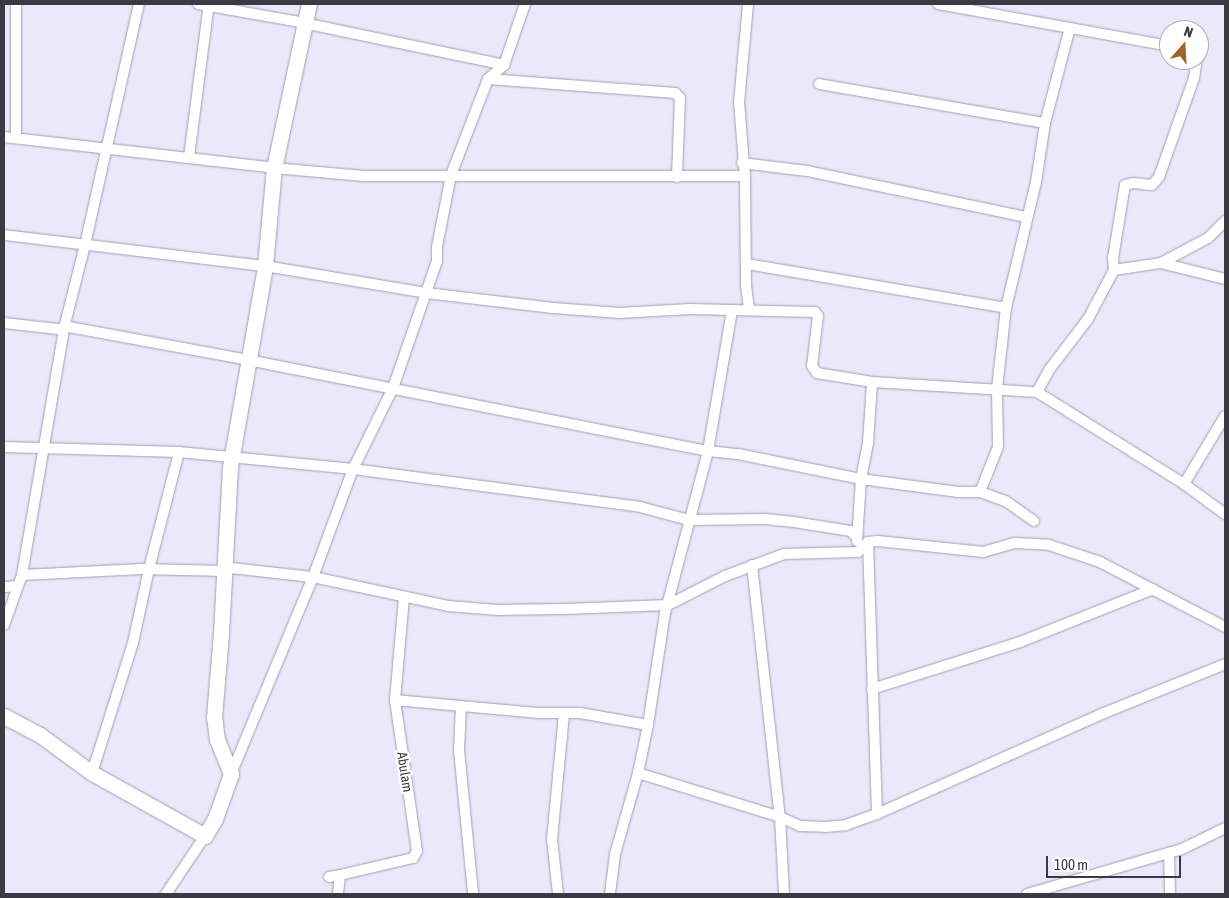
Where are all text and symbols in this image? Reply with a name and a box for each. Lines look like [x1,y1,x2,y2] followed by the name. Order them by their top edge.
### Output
[1159,20,1209,70] north arrow
[1182,23,1195,41] text: N
[394,751,416,793] street label: Abulam
[1049,846,1184,878] scale bar
[1054,856,1088,873] text: 100 m

